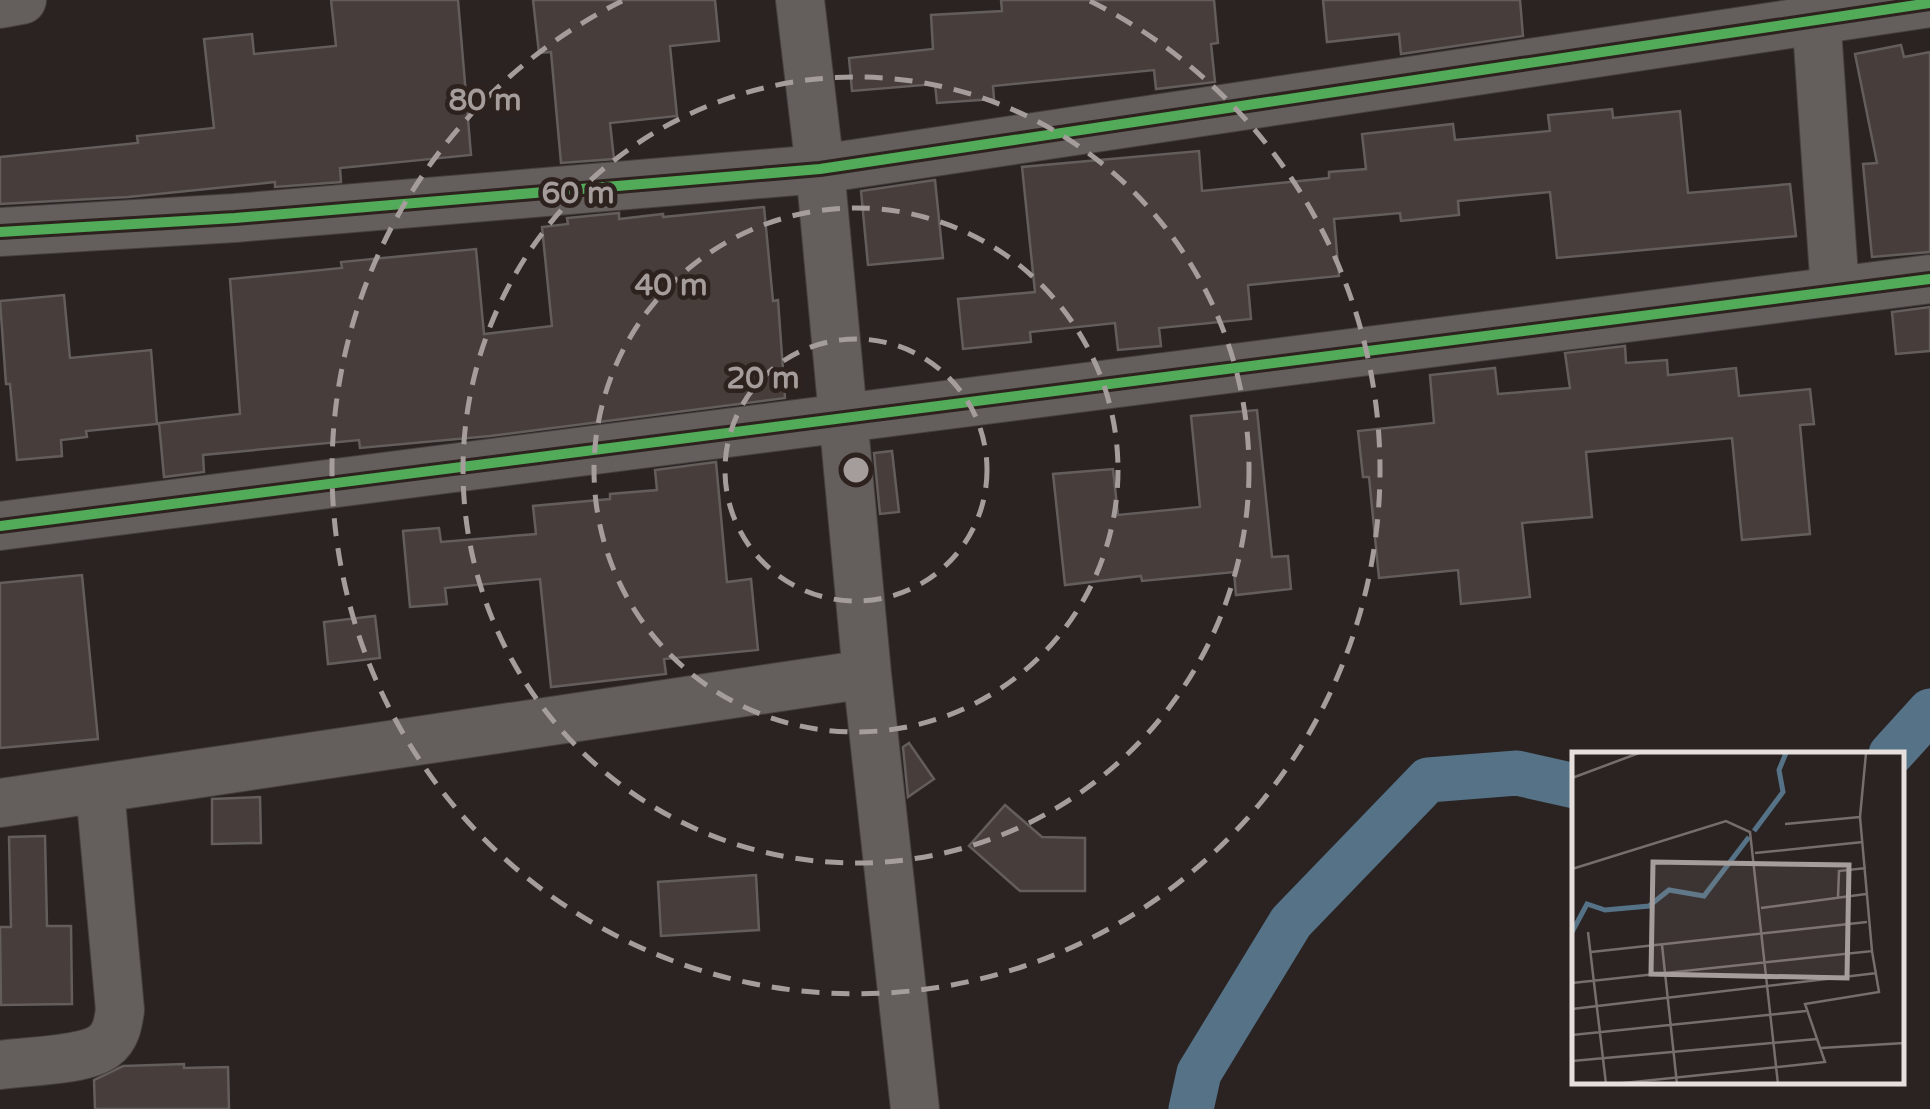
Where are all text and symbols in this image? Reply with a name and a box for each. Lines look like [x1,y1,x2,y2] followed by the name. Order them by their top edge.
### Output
[448,82,522,119] text: 80 m
[541,175,615,212] text: 60 m
[634,267,708,304] text: 40 m
[726,360,800,397] text: 20 m
[838,452,874,488] centre of rings
[1572,752,1905,1084] inset map

